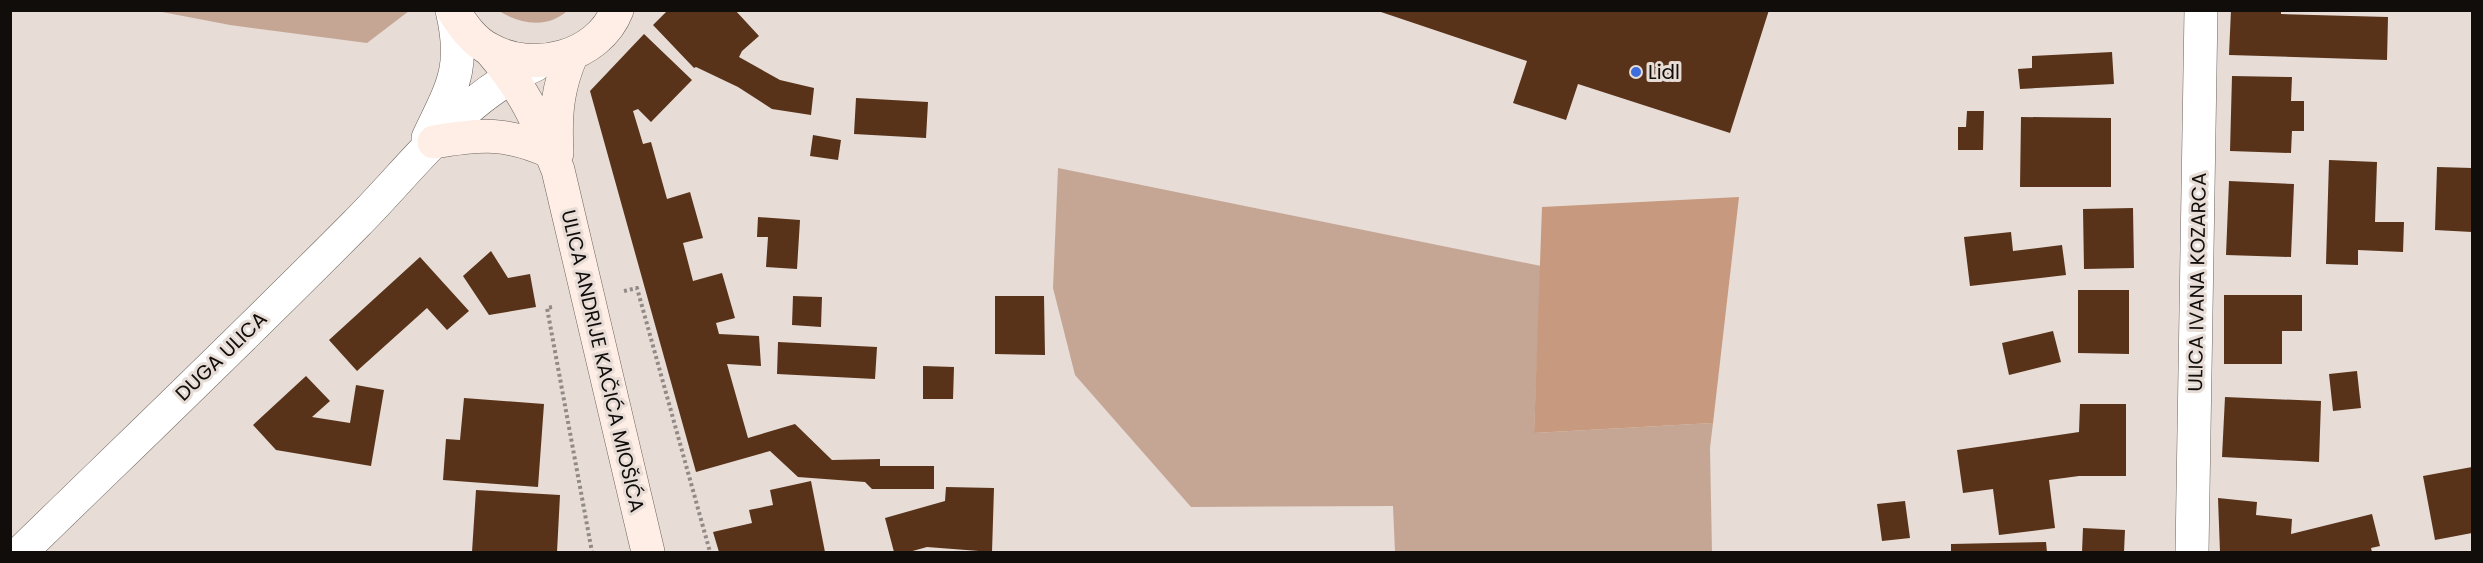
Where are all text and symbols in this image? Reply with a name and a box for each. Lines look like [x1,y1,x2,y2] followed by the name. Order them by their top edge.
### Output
[1648,58,1680,86] place label: Lidl
[1629,65,1643,79] marker: Lidl
[2181,172,2213,392] street label: ULICA IVANA KOZARCA
[555,207,651,515] street label: ULICA ANDRIJE KAČIĆA MIOŠIĆA
[169,305,273,407] street label: DUGA ULICA

